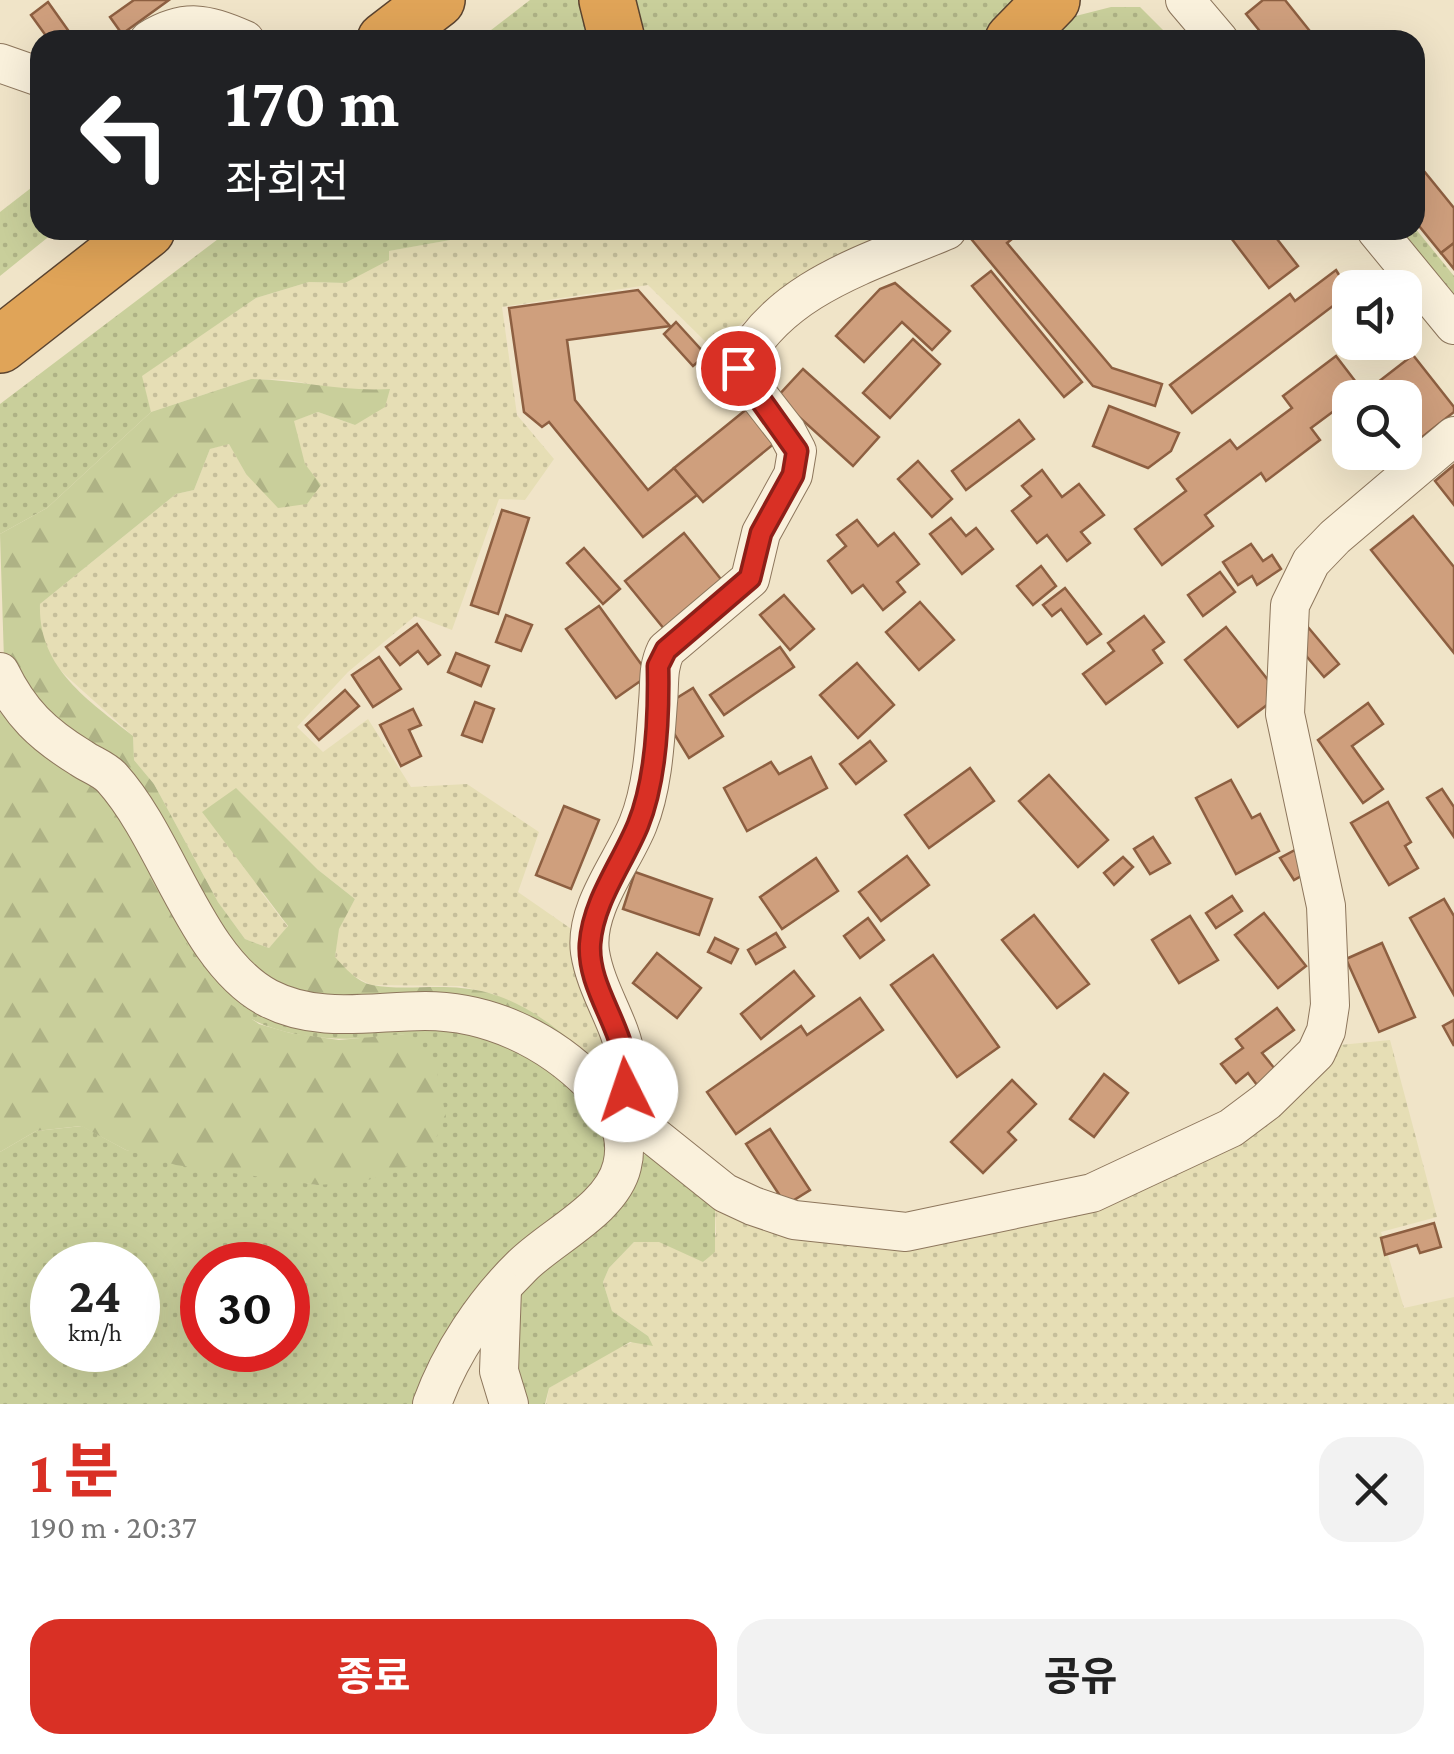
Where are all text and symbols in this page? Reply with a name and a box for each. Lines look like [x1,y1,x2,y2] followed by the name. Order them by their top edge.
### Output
[225,63,399,141] text: 170 m
[60,70,190,200] icon: left
[225,157,349,207] text: 좌회전
[1332,270,1422,470] map controls
[1332,270,1422,360] button: sound
[696,326,781,411] pin
[711,341,766,396] icon: arrive
[1332,380,1422,470] button: search
[574,1038,678,1142] position arrow
[180,1242,310,1372] speed limit sign: 30
[69,1267,121,1323] text: 24
[68,1319,122,1346] text: km/h
[1319,1437,1424,1542] button: close
[30,1438,119,1505] text: 1 분
[30,1509,197,1545] text: 190 m · 20:37
[30,1619,717,1734] button: 종료
[737,1619,1424,1734] button: 공유

